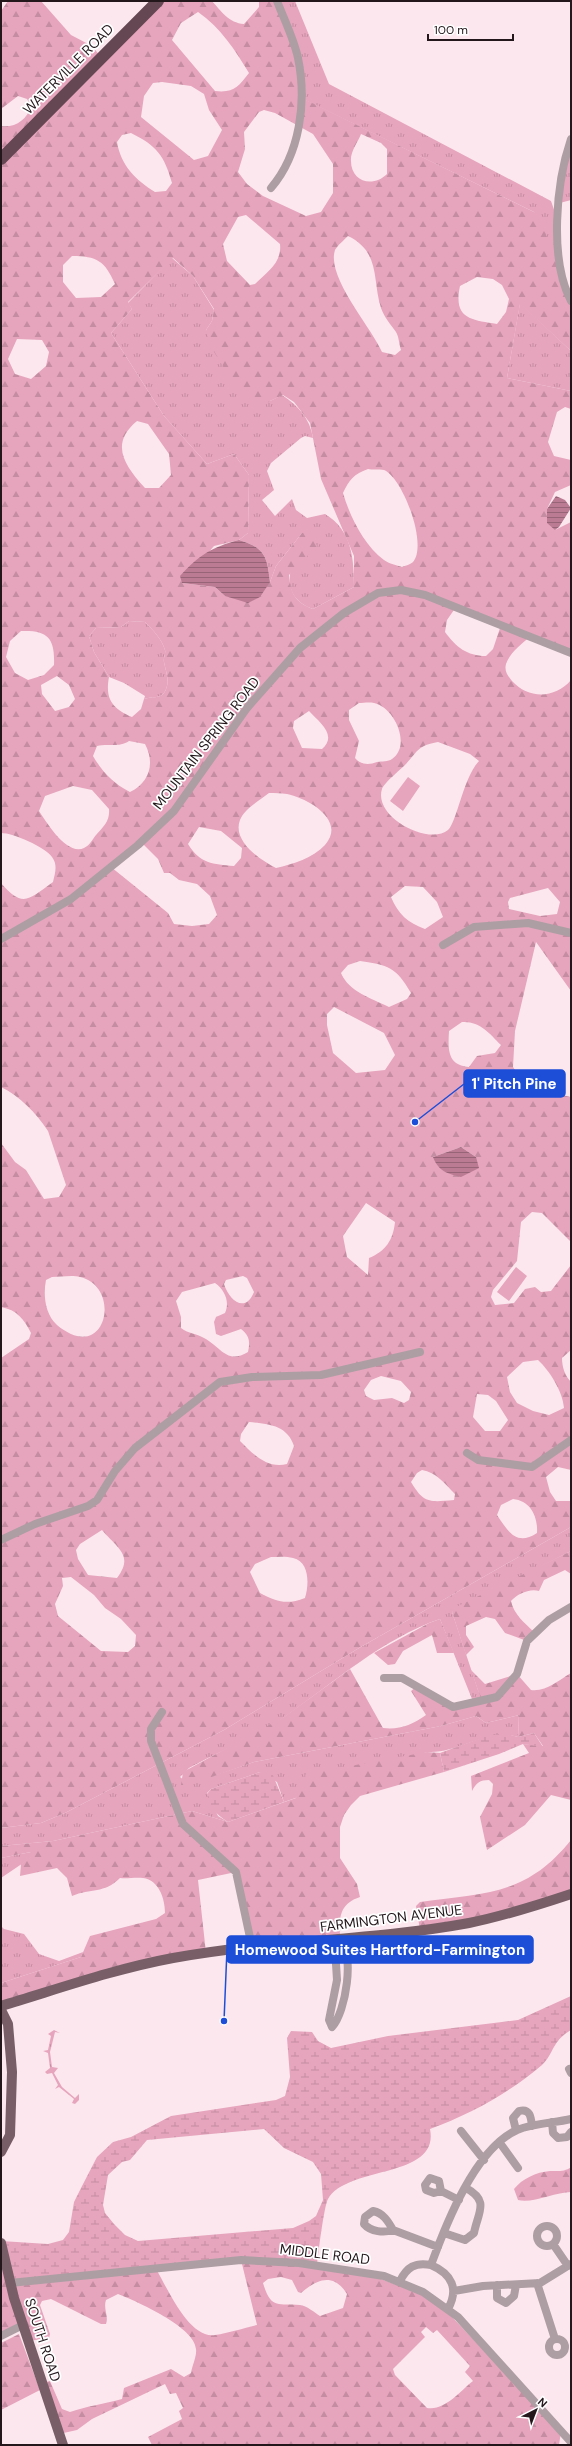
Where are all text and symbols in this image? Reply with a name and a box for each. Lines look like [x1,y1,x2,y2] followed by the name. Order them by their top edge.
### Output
[428,16,513,42] scale bar
[19,20,117,118] street label: WATERVILLE ROAD
[434,22,468,38] text: 100 m
[149,673,263,813] street label: MOUNTAIN SPRING ROAD
[464,1070,565,1097] callout: 1' Pitch Pine
[471,1074,557,1094] text: 1' Pitch Pine
[319,1900,463,1936] street label: FARMINGTON AVENUE
[227,1936,533,1963] callout: Homewood Suites Hartford-Farmington
[235,1940,525,1960] text: Homewood Suites Hartford-Farmington
[279,2240,371,2268] street label: MIDDLE ROAD
[21,2296,65,2384] street label: SOUTH ROAD
[516,2390,556,2430] north arrow
[535,2395,550,2410] text: N

